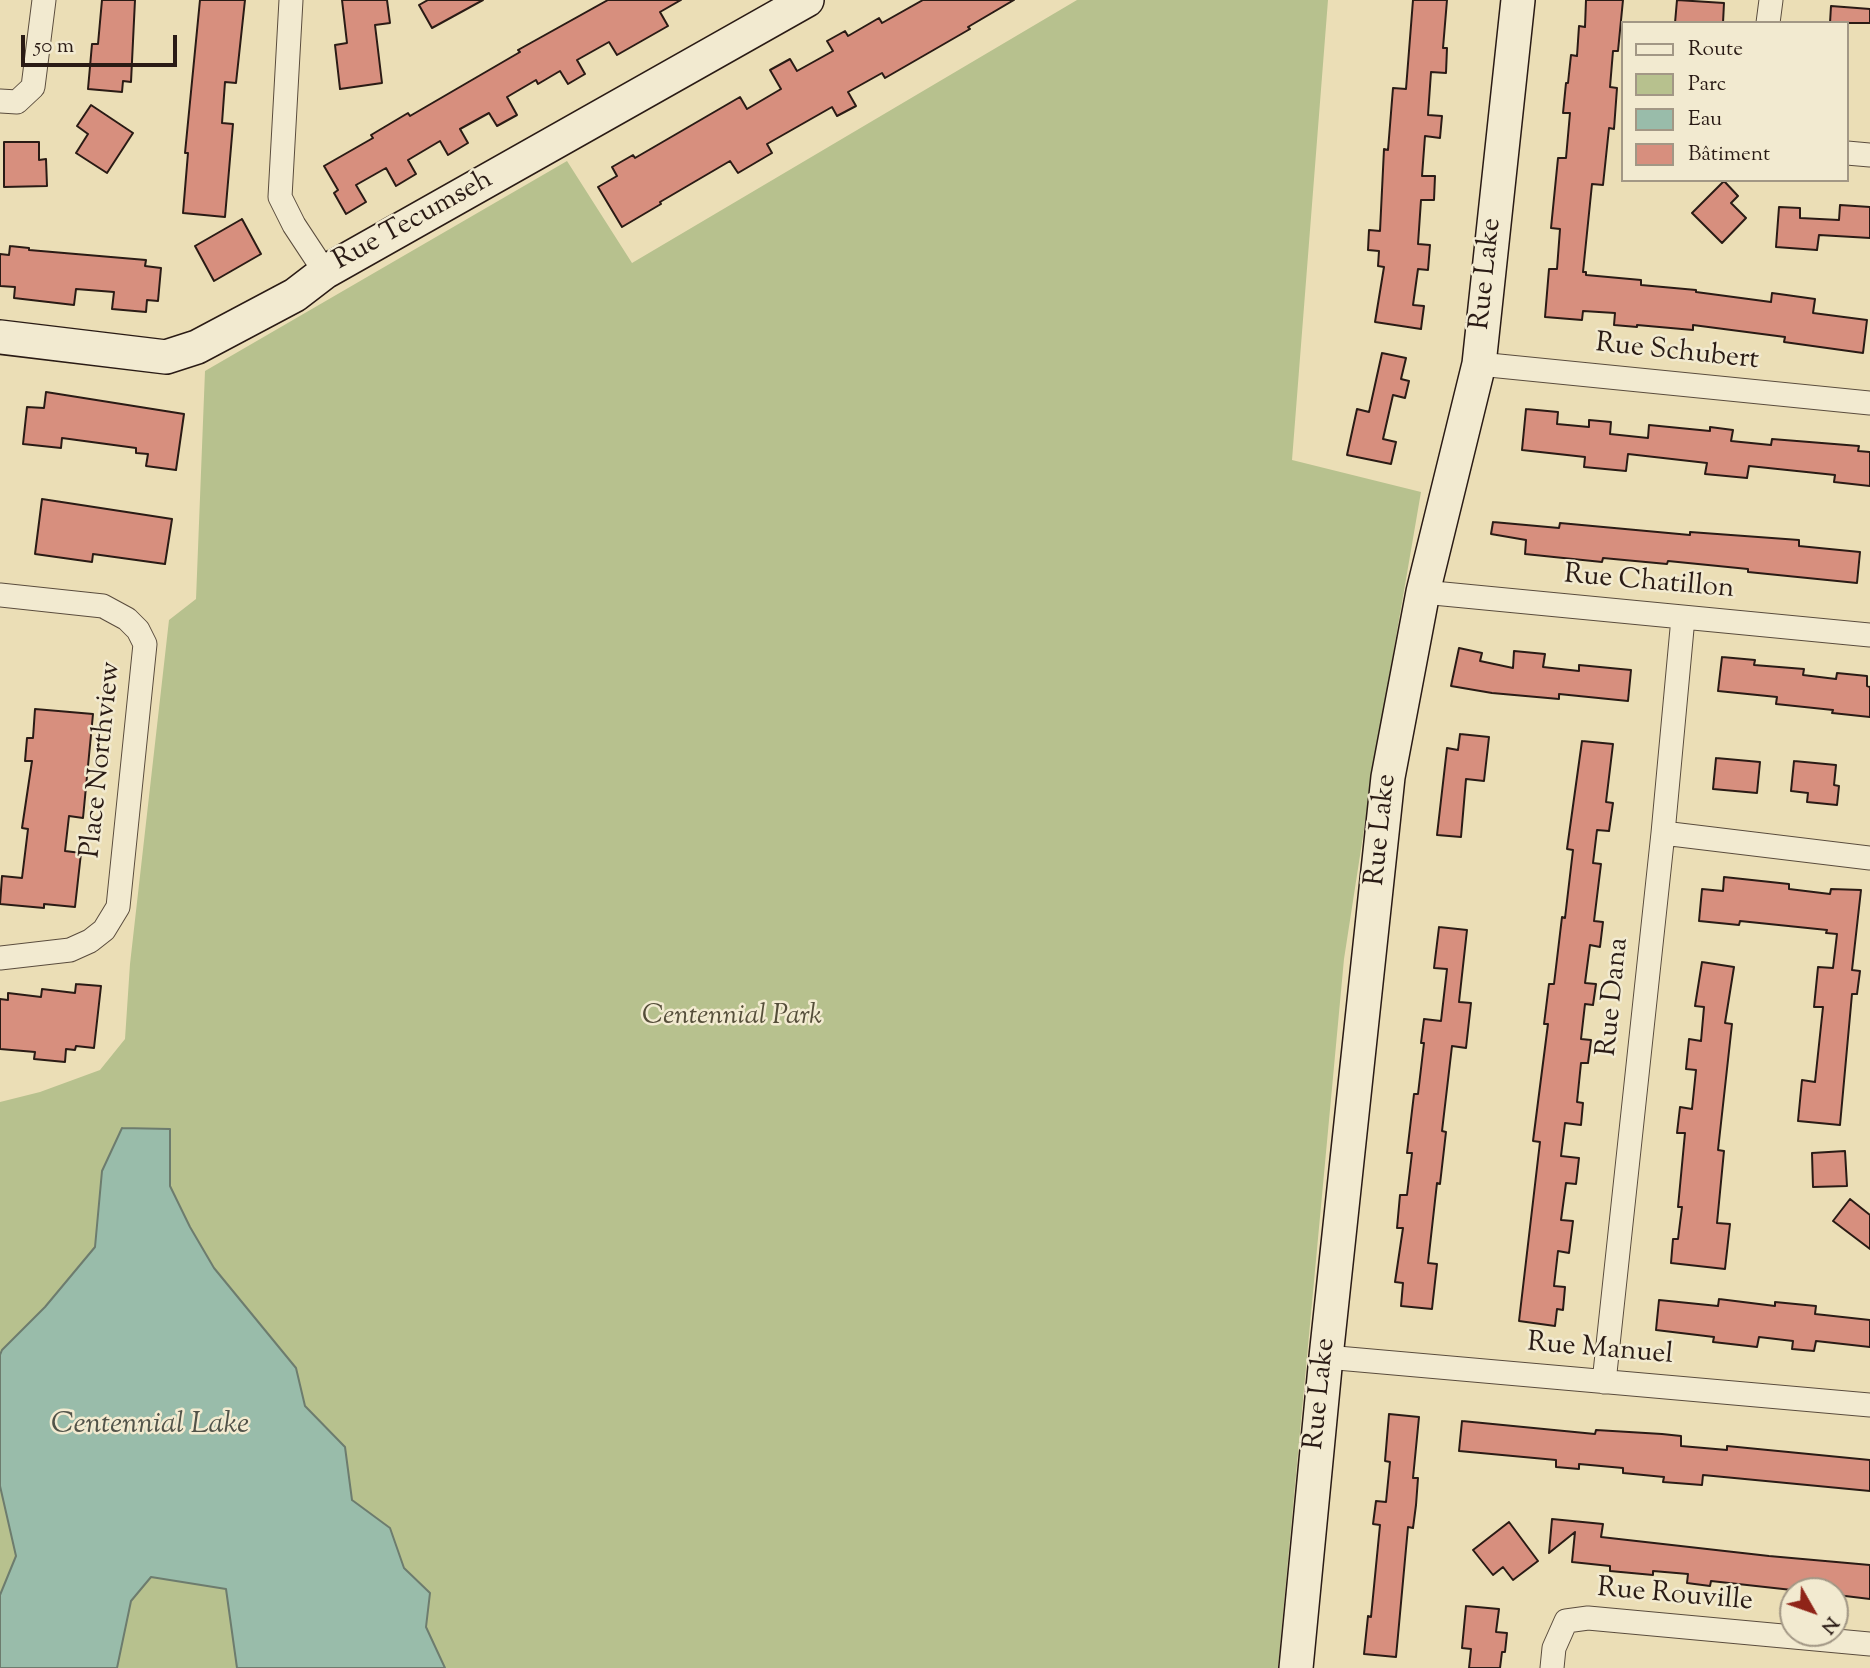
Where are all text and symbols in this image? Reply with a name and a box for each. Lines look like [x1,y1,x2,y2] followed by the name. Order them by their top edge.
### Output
[24,21,180,65] scale bar
[1622,21,1849,182] legend
[34,32,74,62] text: 50 m
[1688,35,1743,65] text: Route
[1688,70,1726,100] text: Parc
[1688,105,1722,135] text: Eau
[1688,140,1770,170] text: Bâtiment
[328,164,500,280] street label: Rue Tecumseh
[1465,217,1511,331] street label: Rue Lake
[1594,329,1760,379] street label: Rue Schubert
[1562,560,1736,608] street label: Rue Chatillon
[76,660,130,860] street label: Place Northview
[1360,773,1406,887] street label: Rue Lake
[1592,936,1638,1058] street label: Rue Dana
[642,1001,822,1035] park label: Centennial Park
[1526,1328,1674,1374] street label: Rue Manuel
[1299,1337,1345,1451] street label: Rue Lake
[51,1409,249,1445] water label: Centennial Lake
[1596,1573,1754,1621] street label: Rue Rouville
[1779,1577,1849,1647] north arrow
[1814,1610,1844,1639] text: N

